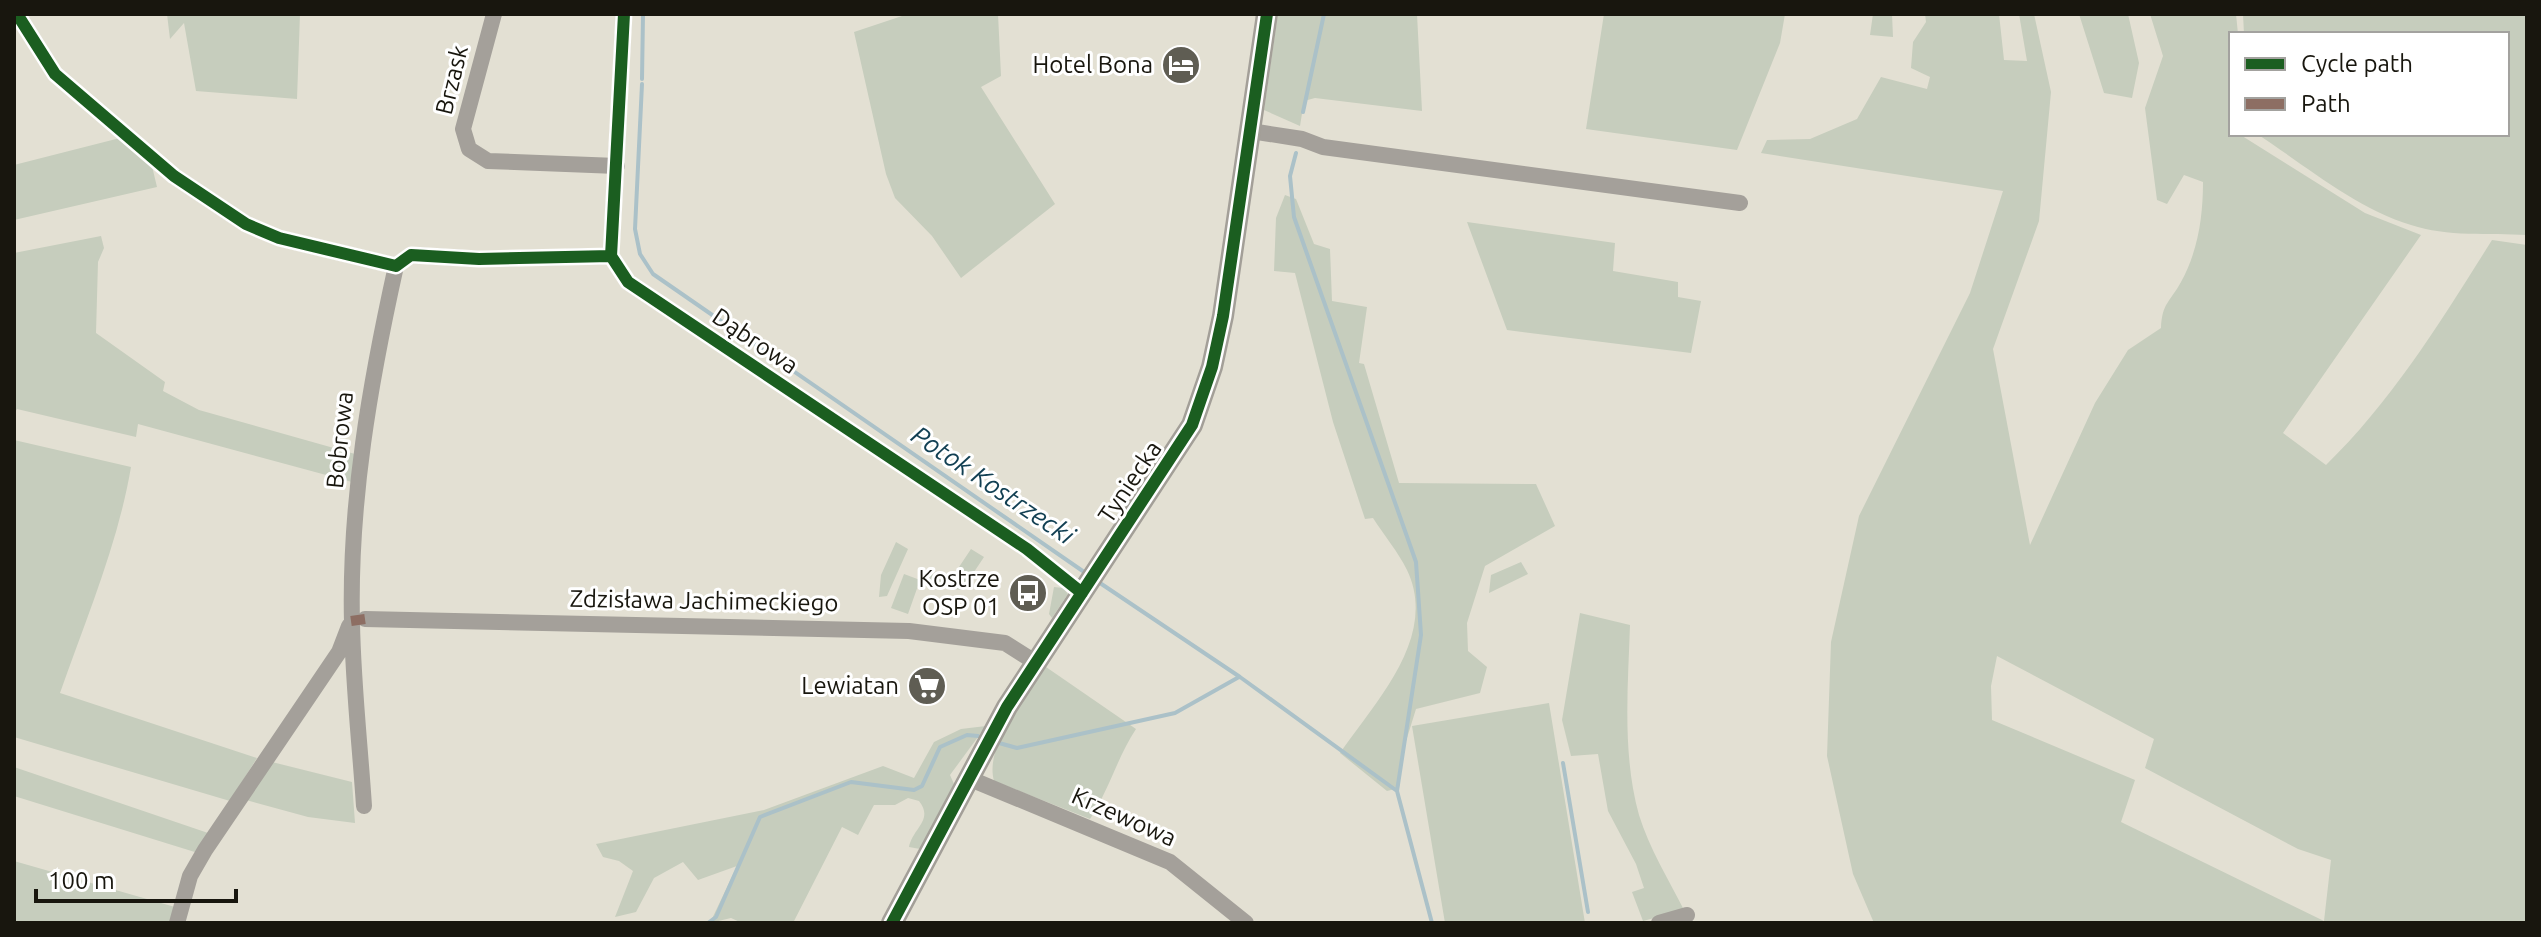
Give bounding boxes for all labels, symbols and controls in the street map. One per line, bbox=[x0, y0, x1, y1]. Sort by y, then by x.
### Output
legend bbox=[2229, 32, 2509, 136]
street label: Brzask bbox=[430, 43, 473, 117]
hotel icon: Hotel Bona bbox=[1160, 44, 1202, 86]
text: Cycle path bbox=[2301, 50, 2413, 77]
place label: Hotel Bona bbox=[1032, 51, 1153, 78]
text: Path bbox=[2301, 90, 2351, 117]
street label: Dąbrowa bbox=[707, 302, 803, 379]
street label: Bobrowa bbox=[321, 390, 358, 490]
water label: Potok Kostrzecki bbox=[906, 419, 1081, 551]
street label: Tyniecka bbox=[1092, 436, 1167, 528]
place label: Kostrze OSP 01 bbox=[919, 565, 1000, 620]
bus stop icon: Kostrze OSP 01 bbox=[1007, 572, 1049, 614]
street label: Zdzisława Jachimeckiego bbox=[569, 585, 839, 616]
supermarket icon: Lewiatan bbox=[906, 665, 948, 707]
place label: Lewiatan bbox=[801, 672, 899, 699]
street label: Krzewowa bbox=[1068, 782, 1181, 852]
scale bar bbox=[36, 853, 236, 903]
text: 100 m bbox=[48, 867, 115, 894]

